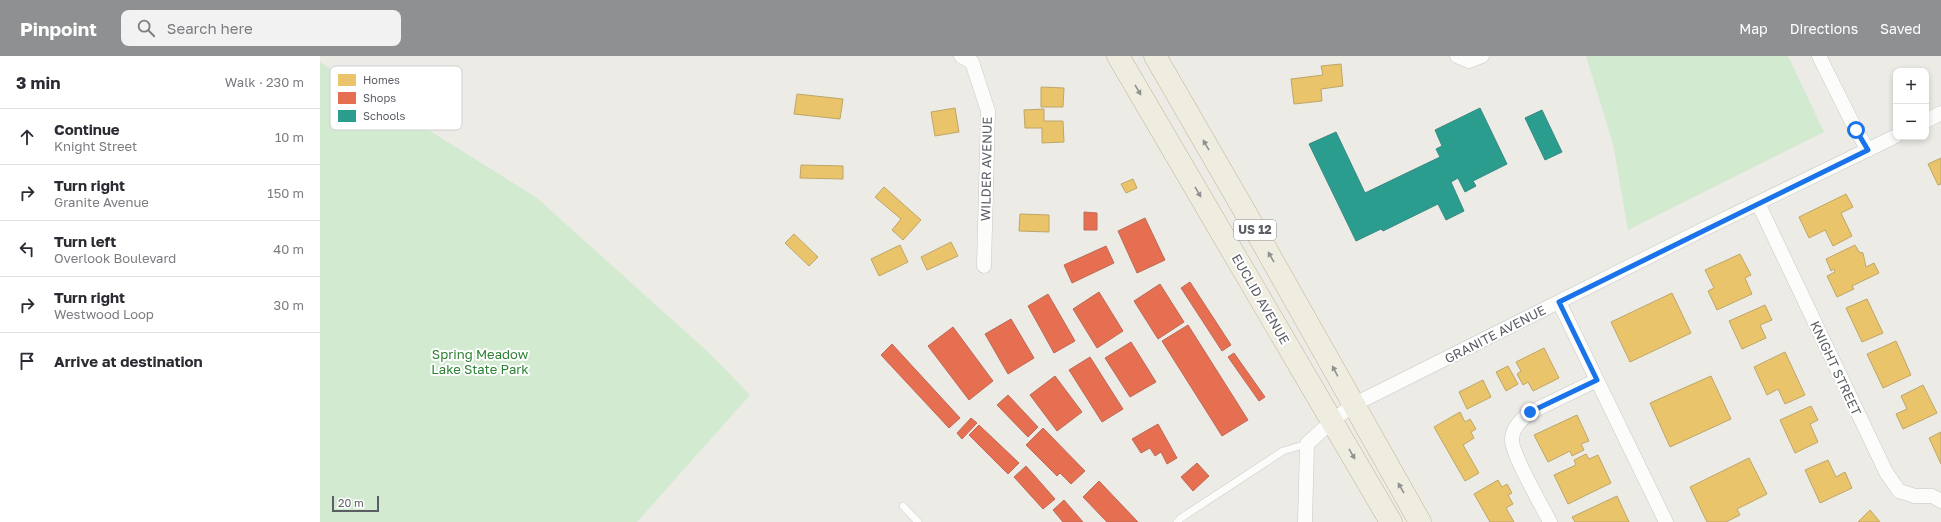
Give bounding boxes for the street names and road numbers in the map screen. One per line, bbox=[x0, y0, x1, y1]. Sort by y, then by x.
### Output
street label: WILDER AVENUE bbox=[977, 117, 995, 221]
road number: US 12 bbox=[1234, 220, 1276, 240]
street label: EUCLID AVENUE bbox=[1229, 251, 1293, 347]
street label: GRANITE AVENUE bbox=[1442, 302, 1548, 366]
street label: KNIGHT STREET bbox=[1807, 318, 1865, 418]

